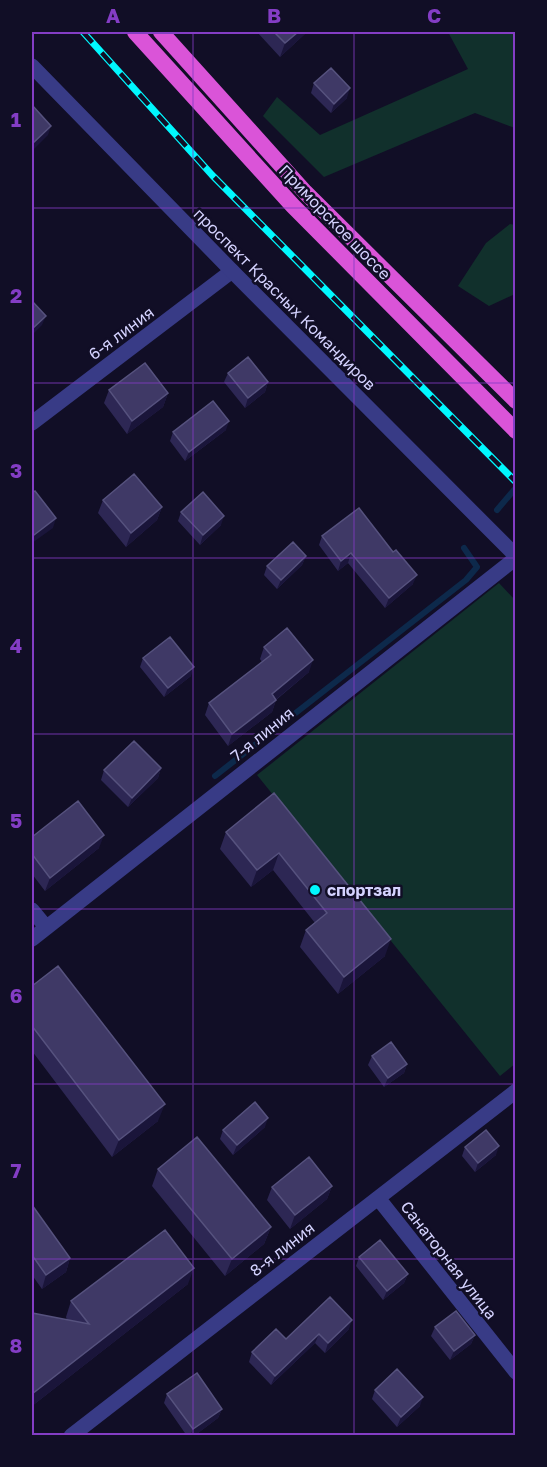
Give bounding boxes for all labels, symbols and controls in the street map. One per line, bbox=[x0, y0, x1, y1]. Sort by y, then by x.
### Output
text: A bbox=[106, 3, 120, 27]
text: B bbox=[267, 3, 281, 27]
text: C bbox=[427, 3, 441, 27]
text: 1 bbox=[11, 107, 21, 131]
street label: Приморское шоссе bbox=[275, 160, 395, 284]
street label: проспект Красных Командиров bbox=[190, 204, 380, 394]
text: 2 bbox=[10, 283, 22, 307]
street label: 6-я линия bbox=[84, 302, 158, 364]
text: 3 bbox=[10, 458, 22, 482]
text: 4 bbox=[10, 633, 22, 657]
street label: 7-я линия bbox=[226, 702, 298, 766]
text: 5 bbox=[10, 808, 22, 832]
place label: спортзал bbox=[327, 880, 401, 900]
marker: спортзал bbox=[308, 883, 322, 897]
text: 6 bbox=[10, 983, 22, 1007]
text: 7 bbox=[11, 1158, 22, 1182]
street label: Санаторная улица bbox=[397, 1197, 501, 1323]
street label: 8-я линия bbox=[246, 1217, 318, 1281]
text: 8 bbox=[10, 1333, 22, 1357]

